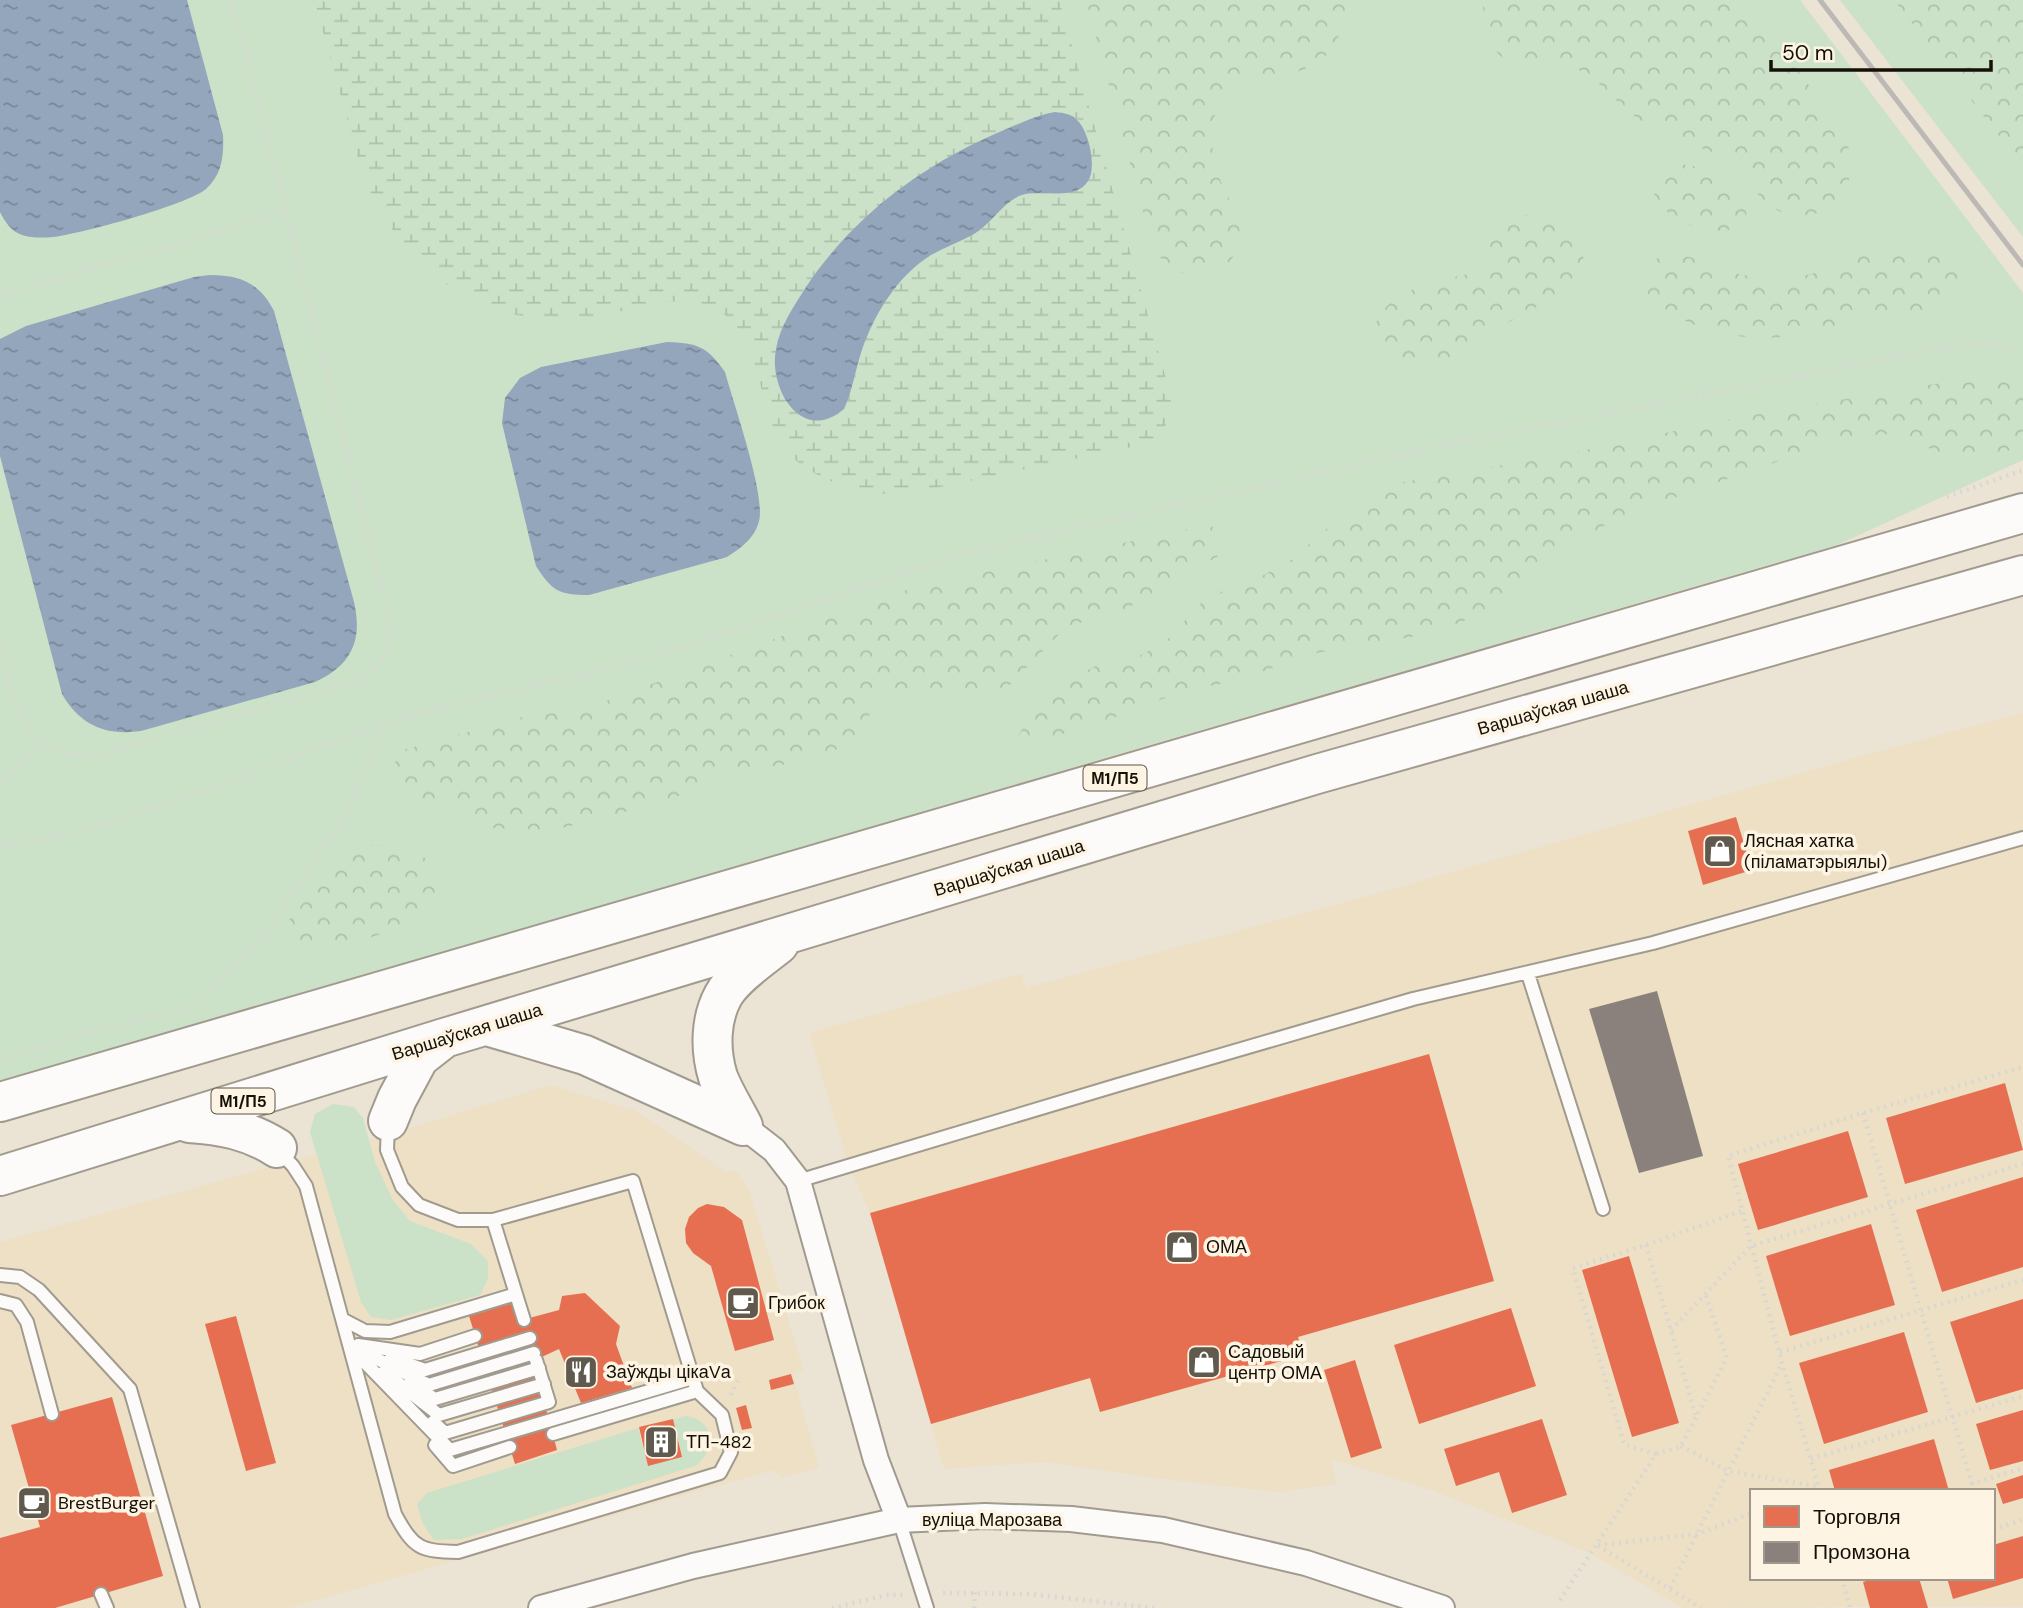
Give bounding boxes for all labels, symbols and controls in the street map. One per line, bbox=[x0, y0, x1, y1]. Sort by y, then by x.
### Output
scale bar bbox=[1771, 28, 1992, 72]
text: 50 m bbox=[1782, 39, 1833, 67]
street label: Варшаўская шаша bbox=[1475, 675, 1632, 741]
road number: М1/П5 bbox=[1084, 765, 1146, 790]
place label: Лясная хатка (піламатэрыялы) bbox=[1744, 829, 1887, 874]
shop icon: Лясная хатка (піламатэрыялы) bbox=[1701, 832, 1739, 870]
street label: Варшаўская шаша bbox=[931, 833, 1088, 902]
street label: Варшаўская шаша bbox=[389, 997, 546, 1066]
road number: М1/П5 bbox=[212, 1088, 274, 1114]
shop icon: ОМА bbox=[1163, 1228, 1201, 1266]
place label: ОМА bbox=[1206, 1235, 1247, 1259]
cafe icon: Грибок bbox=[724, 1284, 762, 1322]
place label: Грибок bbox=[768, 1291, 825, 1315]
place label: Садовый центр ОМА bbox=[1228, 1340, 1322, 1385]
shop icon: Садовый центр ОМА bbox=[1185, 1343, 1223, 1381]
restaurant icon: Заўжды цікаVа bbox=[562, 1353, 600, 1391]
place label: Заўжды цікаVа bbox=[606, 1360, 732, 1384]
building icon: ТП-482 bbox=[642, 1423, 680, 1461]
place label: ТП-482 bbox=[686, 1430, 752, 1454]
cafe icon: BrestBurger bbox=[15, 1484, 53, 1522]
legend bbox=[1750, 1489, 1995, 1580]
place label: BrestBurger bbox=[58, 1491, 156, 1515]
text: Торговля bbox=[1813, 1503, 1901, 1531]
street label: вуліца Марозава bbox=[922, 1508, 1063, 1532]
text: Промзона bbox=[1813, 1538, 1910, 1566]

